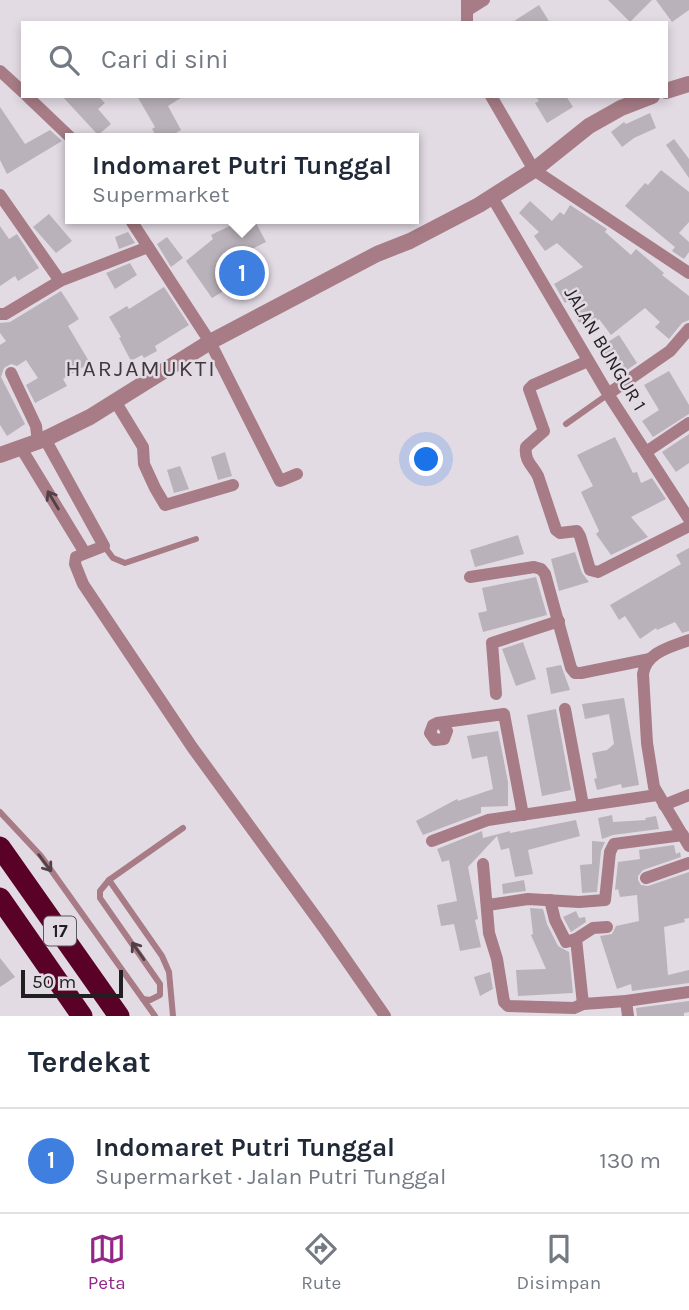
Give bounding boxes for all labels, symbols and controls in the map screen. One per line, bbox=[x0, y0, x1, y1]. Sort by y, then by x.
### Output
search box bbox=[21, 21, 668, 98]
icon: search bbox=[45, 41, 83, 79]
text: Cari di sini bbox=[101, 44, 229, 75]
popup bbox=[65, 133, 419, 224]
text: Indomaret Putri Tunggal bbox=[92, 150, 392, 181]
text: Supermarket bbox=[92, 181, 229, 208]
pin: 1 bbox=[219, 247, 265, 299]
street label: JALAN BUNGUR 1 bbox=[559, 283, 651, 415]
district label: HARJAMUKTI bbox=[65, 355, 217, 382]
your location bbox=[409, 442, 443, 476]
one-way arrow bbox=[46, 491, 60, 511]
one-way arrow bbox=[38, 853, 53, 872]
road number: 17 bbox=[44, 916, 76, 946]
one-way arrow bbox=[131, 942, 146, 961]
scale bar bbox=[21, 967, 122, 999]
text: 50 m bbox=[32, 971, 76, 993]
text: Terdekat bbox=[28, 1044, 151, 1080]
text: Indomaret Putri Tunggal bbox=[95, 1132, 395, 1163]
text: 1 bbox=[47, 1147, 55, 1174]
text: 130 m bbox=[599, 1147, 661, 1174]
text: Supermarket · Jalan Putri Tunggal bbox=[95, 1163, 446, 1190]
tab: Peta bbox=[88, 1230, 126, 1294]
tab: Rute bbox=[301, 1230, 341, 1294]
tab: Disimpan bbox=[517, 1230, 601, 1294]

